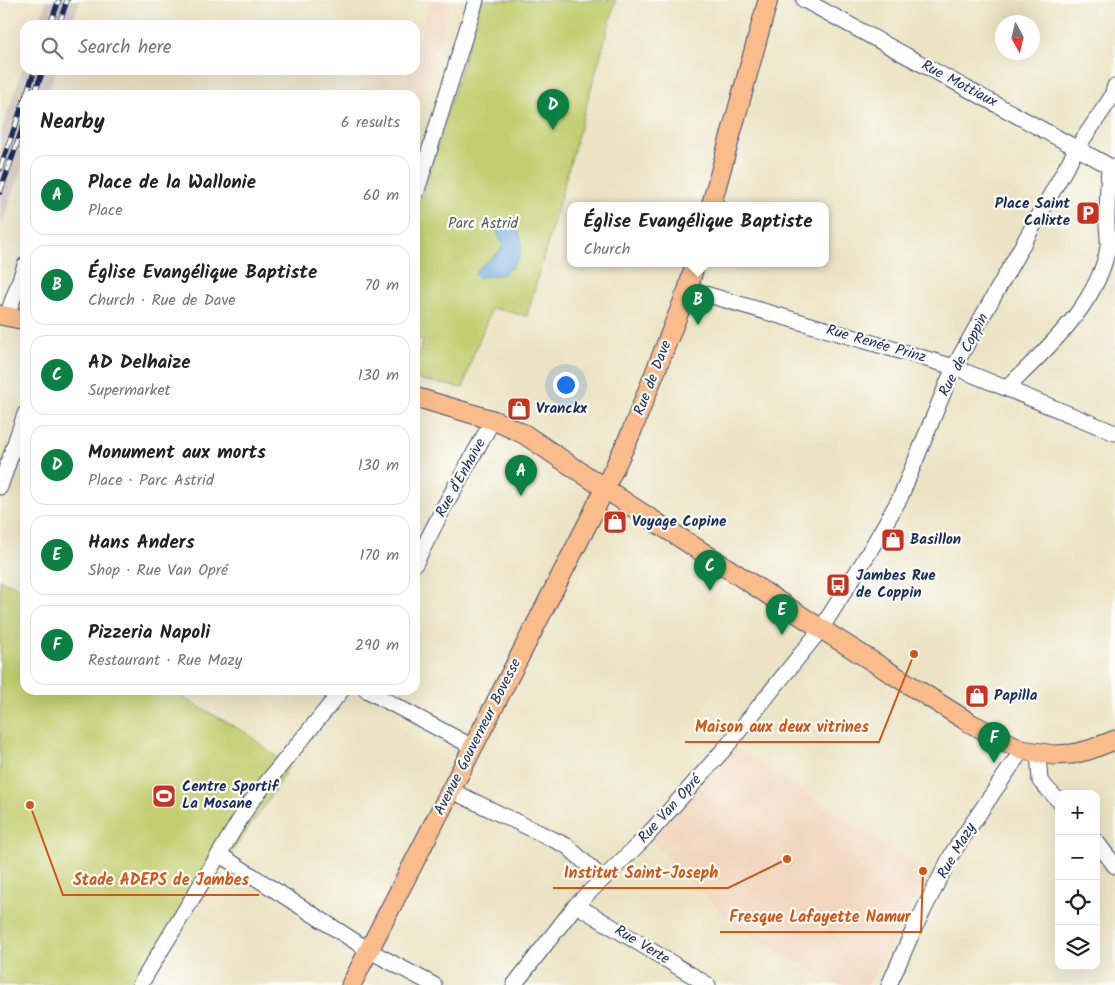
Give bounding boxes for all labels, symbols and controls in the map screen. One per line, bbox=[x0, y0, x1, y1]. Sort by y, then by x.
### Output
north arrow bbox=[995, 15, 1040, 60]
search box bbox=[20, 20, 420, 75]
text: Search here bbox=[78, 33, 172, 63]
icon: search bbox=[38, 34, 66, 62]
street label: Rue Mottiaux bbox=[917, 54, 1002, 114]
pin: D bbox=[537, 89, 569, 130]
text: Nearby bbox=[40, 106, 105, 139]
text: 6 results bbox=[341, 110, 400, 135]
text: Place de la Wallonie bbox=[88, 168, 256, 198]
text: A bbox=[52, 183, 62, 208]
text: 60 m bbox=[363, 183, 399, 208]
place label: Place Saint Calixte bbox=[995, 192, 1071, 233]
text: Place bbox=[88, 198, 122, 223]
parking icon: Place Saint Calixte bbox=[1075, 200, 1101, 226]
popup bbox=[567, 202, 829, 267]
text: Église Evangélique Baptiste bbox=[583, 207, 813, 237]
park label: Parc Astrid bbox=[448, 212, 519, 236]
text: Church bbox=[583, 237, 630, 262]
text: Église Evangélique Baptiste bbox=[88, 258, 317, 288]
text: B bbox=[52, 273, 62, 298]
text: 70 m bbox=[364, 273, 399, 298]
pin: B bbox=[682, 284, 714, 325]
text: Church · Rue de Dave bbox=[88, 288, 236, 313]
street label: Rue de Coppin bbox=[933, 309, 995, 401]
street label: Rue Renée Prinz bbox=[823, 318, 929, 370]
street label: Rue de Dave bbox=[628, 337, 678, 419]
text: AD Delhaize bbox=[88, 348, 191, 378]
text: C bbox=[52, 363, 62, 388]
text: 130 m bbox=[358, 363, 399, 388]
your location bbox=[553, 372, 579, 398]
text: Supermarket bbox=[88, 378, 171, 403]
shop icon: Vranckx bbox=[506, 396, 532, 422]
place label: Vranckx bbox=[536, 397, 588, 421]
street label: Rue d'Enhaive bbox=[429, 434, 493, 522]
text: Monument aux morts bbox=[88, 438, 266, 468]
text: D bbox=[52, 453, 62, 478]
text: 130 m bbox=[358, 453, 399, 478]
pin: A bbox=[505, 455, 537, 496]
text: Place · Parc Astrid bbox=[88, 468, 214, 493]
shop icon: Voyage Copine bbox=[602, 509, 628, 535]
place label: Voyage Copine bbox=[632, 510, 727, 534]
shop icon: Basillon bbox=[880, 527, 906, 553]
text: Hans Anders bbox=[88, 528, 195, 558]
place label: Basillon bbox=[910, 528, 961, 552]
text: E bbox=[53, 543, 61, 568]
text: 170 m bbox=[359, 543, 399, 568]
pin: C bbox=[694, 550, 726, 591]
text: Shop · Rue Van Opré bbox=[88, 558, 228, 583]
place label: Jambes Rue de Coppin bbox=[856, 564, 936, 605]
bus stop icon: Jambes Rue de Coppin bbox=[825, 572, 851, 598]
pin: E bbox=[766, 594, 798, 635]
text: Pizzeria Napoli bbox=[88, 618, 210, 648]
text: F bbox=[53, 633, 61, 658]
text: 290 m bbox=[355, 633, 399, 658]
text: Restaurant · Rue Mazy bbox=[88, 648, 242, 673]
street label: Avenue Gouverneur Bovesse bbox=[428, 654, 528, 820]
shop icon: Papilla bbox=[964, 683, 990, 709]
place label: Papilla bbox=[994, 684, 1038, 708]
callout: Maison aux deux vitrines bbox=[685, 711, 879, 742]
text: Maison aux deux vitrines bbox=[695, 715, 870, 740]
pin: F bbox=[978, 722, 1010, 763]
street label: Rue Van Opré bbox=[632, 768, 709, 849]
place label: Centre Sportif La Mosane bbox=[182, 775, 279, 816]
sports icon: Centre Sportif La Mosane bbox=[151, 783, 177, 809]
map controls bbox=[1055, 790, 1100, 970]
button: + bbox=[1055, 790, 1100, 835]
street label: Rue Mazy bbox=[931, 818, 983, 884]
button: − bbox=[1055, 835, 1100, 880]
callout: Institut Saint-Joseph bbox=[553, 857, 728, 888]
text: Institut Saint-Joseph bbox=[564, 861, 718, 886]
callout: Stade ADEPS de Jambes bbox=[63, 864, 259, 895]
text: Stade ADEPS de Jambes bbox=[73, 868, 250, 893]
button: locate bbox=[1055, 880, 1100, 925]
callout: Fresque Lafayette Namur bbox=[720, 901, 921, 932]
text: Fresque Lafayette Namur bbox=[729, 905, 912, 930]
street label: Rue Verte bbox=[610, 919, 675, 971]
button: layers bbox=[1055, 925, 1100, 970]

